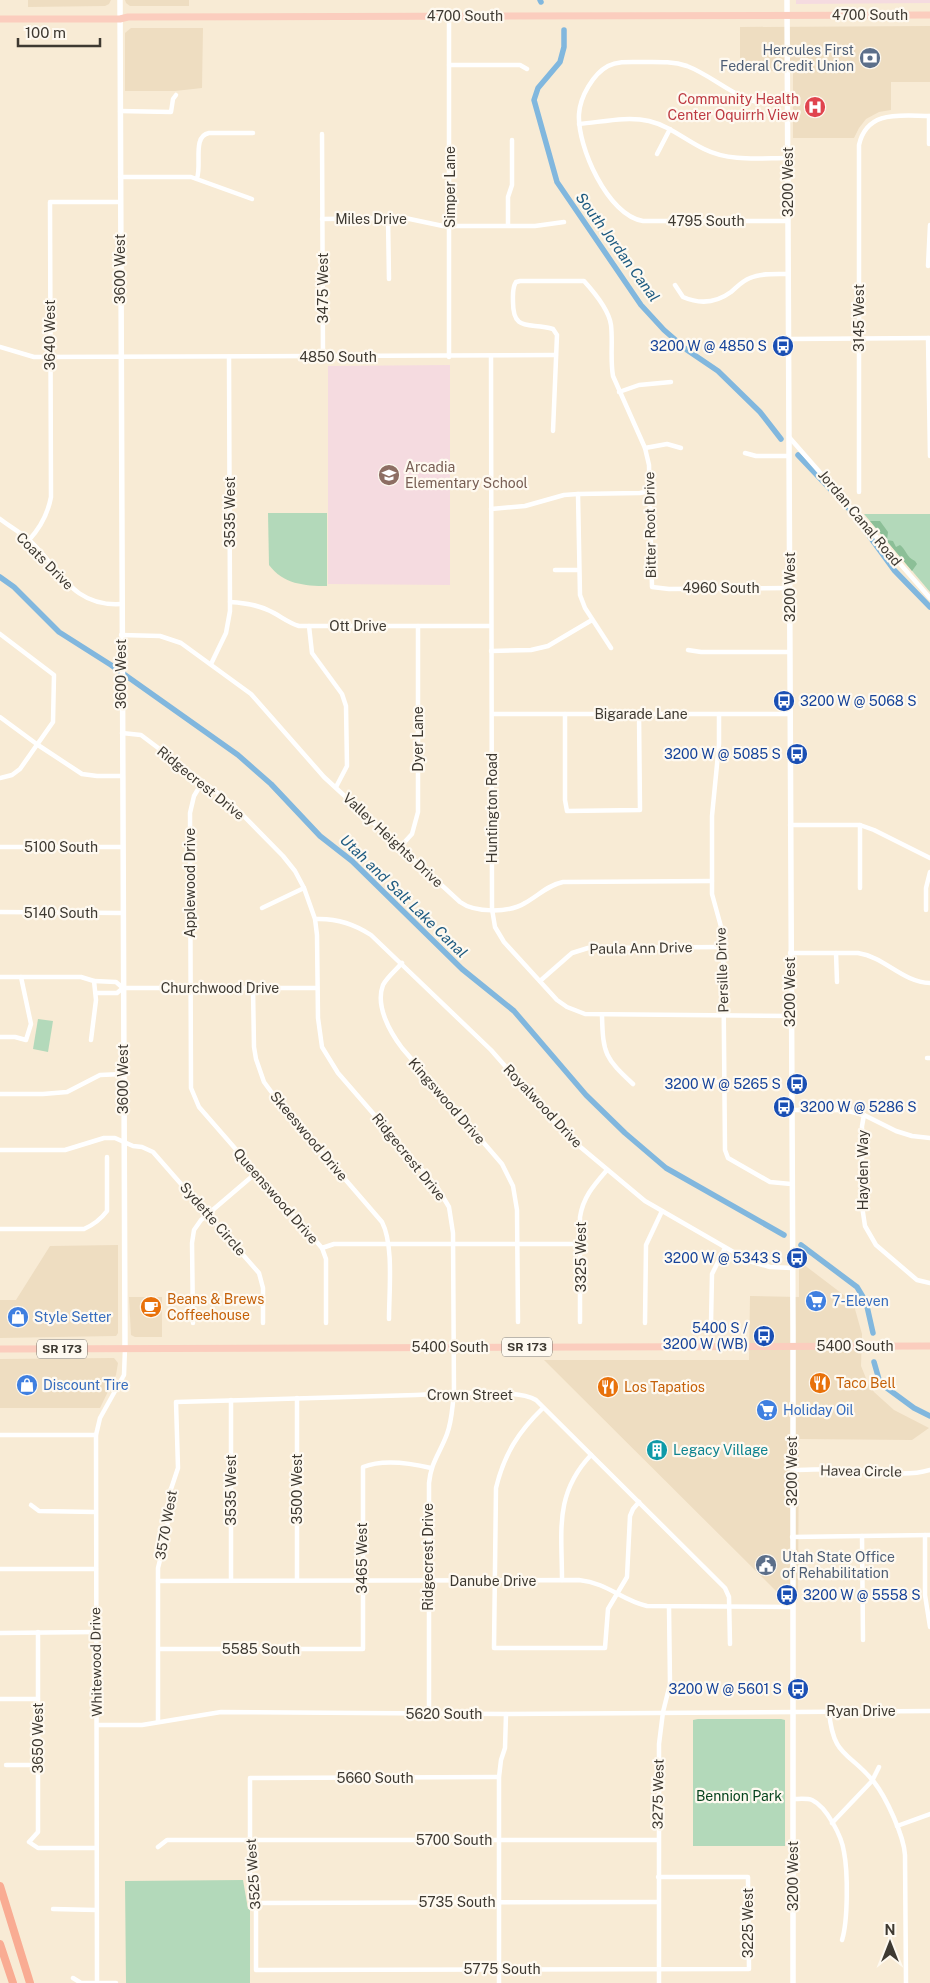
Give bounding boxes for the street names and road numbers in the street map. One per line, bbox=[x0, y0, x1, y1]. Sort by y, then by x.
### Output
street label: 4700 South bbox=[832, 7, 908, 23]
street label: 4700 South bbox=[427, 8, 503, 24]
street label: Simper Lane bbox=[442, 146, 458, 228]
street label: 3200 West bbox=[780, 147, 796, 217]
street label: Miles Drive bbox=[335, 211, 407, 227]
street label: 4795 South bbox=[668, 213, 744, 229]
street label: 3600 West bbox=[112, 234, 128, 304]
street label: 3475 West bbox=[315, 252, 331, 324]
street label: 3145 West bbox=[851, 284, 867, 352]
street label: 3640 West bbox=[42, 300, 58, 370]
street label: 4850 South bbox=[299, 349, 377, 365]
street label: Jordan Canal Road bbox=[815, 467, 905, 569]
street label: Bitter Root Drive bbox=[641, 471, 659, 579]
street label: 3535 West bbox=[222, 476, 238, 548]
street label: Coats Drive bbox=[13, 529, 77, 593]
street label: 3200 West bbox=[782, 552, 798, 622]
street label: 4960 South bbox=[683, 580, 759, 596]
street label: Ott Drive bbox=[329, 618, 387, 634]
street label: 3600 West bbox=[113, 639, 129, 709]
street label: Dyer Lane bbox=[410, 706, 426, 772]
street label: Bigarade Lane bbox=[594, 706, 688, 722]
street label: Ridgecrest Drive bbox=[154, 743, 248, 823]
street label: Huntington Road bbox=[484, 753, 500, 863]
street label: Valley Heights Drive bbox=[340, 789, 446, 891]
street label: Applewood Drive bbox=[182, 828, 198, 938]
street label: 5100 South bbox=[24, 839, 98, 855]
street label: 5140 South bbox=[24, 905, 98, 921]
street label: Persille Drive bbox=[713, 927, 731, 1013]
street label: Paula Ann Drive bbox=[589, 939, 693, 957]
street label: 3200 West bbox=[782, 957, 798, 1027]
street label: Churchwood Drive bbox=[161, 980, 279, 996]
street label: 3600 West bbox=[115, 1044, 131, 1114]
street label: Kingswood Drive bbox=[405, 1055, 489, 1147]
street label: Royalwood Drive bbox=[500, 1061, 586, 1151]
street label: Skeeswood Drive bbox=[267, 1088, 351, 1184]
street label: Ridgecrest Drive bbox=[369, 1110, 449, 1204]
street label: Hayden Way bbox=[855, 1129, 871, 1210]
street label: Queenswood Drive bbox=[230, 1145, 322, 1247]
street label: Sydette Circle bbox=[177, 1179, 249, 1259]
street label: 3325 West bbox=[573, 1222, 589, 1292]
road number: SR 173 bbox=[502, 1338, 552, 1356]
street label: 5400 South bbox=[816, 1338, 894, 1354]
street label: 5400 South bbox=[411, 1339, 489, 1355]
road number: SR 173 bbox=[37, 1340, 87, 1358]
street label: Crown Street bbox=[427, 1387, 513, 1403]
street label: 3200 West bbox=[784, 1436, 800, 1506]
street label: 3535 West bbox=[223, 1454, 239, 1526]
street label: 3500 West bbox=[289, 1454, 305, 1524]
street label: Havea Circle bbox=[820, 1462, 902, 1480]
street label: 3570 West bbox=[152, 1489, 180, 1561]
street label: Ridgecrest Drive bbox=[420, 1503, 436, 1611]
street label: 3465 West bbox=[354, 1522, 370, 1594]
street label: Danube Drive bbox=[450, 1573, 536, 1589]
street label: Whitewood Drive bbox=[87, 1607, 105, 1717]
street label: 5585 South bbox=[222, 1641, 300, 1657]
street label: 3650 West bbox=[30, 1702, 46, 1774]
street label: Ryan Drive bbox=[826, 1703, 896, 1719]
street label: 5620 South bbox=[406, 1706, 482, 1722]
street label: 3275 West bbox=[649, 1759, 667, 1829]
street label: 5660 South bbox=[336, 1770, 414, 1786]
street label: 5700 South bbox=[416, 1832, 492, 1848]
street label: 3525 West bbox=[243, 1838, 263, 1910]
street label: 3200 West bbox=[785, 1841, 801, 1911]
street label: 3225 West bbox=[740, 1888, 756, 1958]
street label: 5735 South bbox=[418, 1894, 496, 1910]
street label: 5775 South bbox=[463, 1961, 541, 1977]

